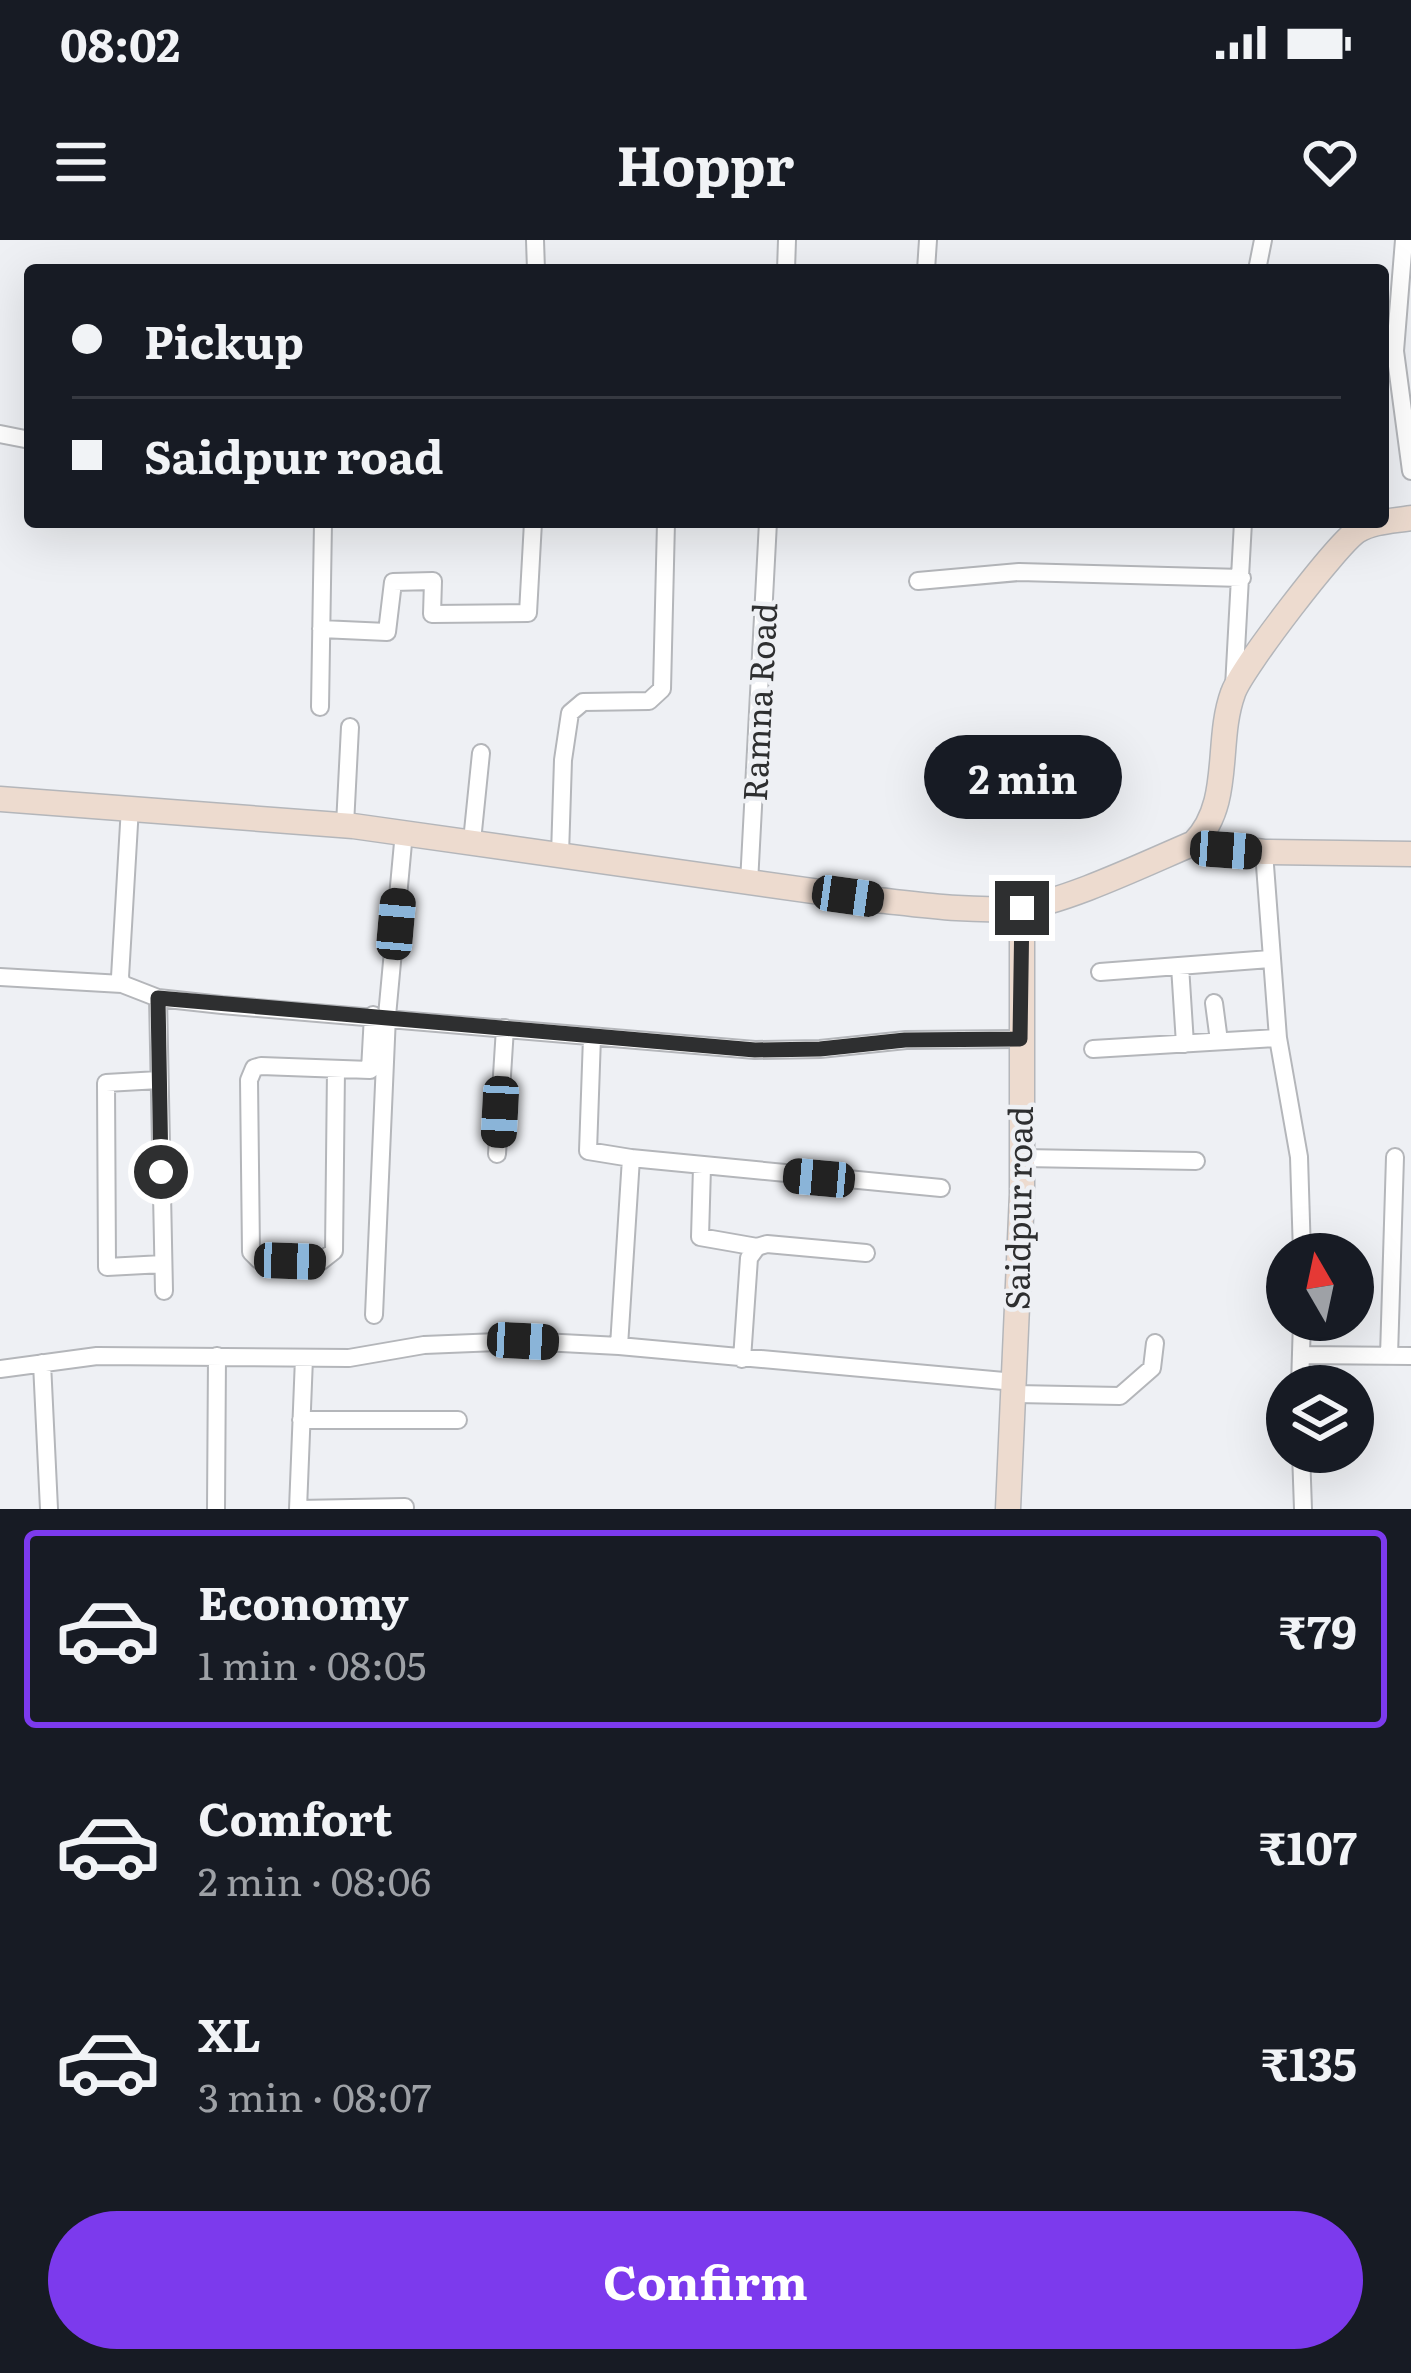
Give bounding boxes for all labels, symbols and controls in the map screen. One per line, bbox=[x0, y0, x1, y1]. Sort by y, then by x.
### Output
text: 08:02 bbox=[60, 9, 180, 76]
text: Hoppr bbox=[617, 122, 794, 203]
icon: menu bbox=[48, 129, 114, 195]
icon: heart bbox=[1297, 129, 1363, 195]
text: Pickup bbox=[144, 306, 304, 373]
text: Saidpur road bbox=[144, 421, 444, 488]
street label: Ramna Road bbox=[728, 601, 787, 802]
callout: 2 min bbox=[923, 734, 1121, 818]
text: 2 min bbox=[969, 748, 1077, 806]
car bbox=[1189, 830, 1263, 870]
car bbox=[810, 873, 886, 919]
route end bbox=[995, 881, 1049, 935]
car bbox=[375, 887, 417, 961]
car bbox=[480, 1075, 520, 1149]
street label: Saidpur road bbox=[990, 1106, 1043, 1310]
route start bbox=[134, 1145, 188, 1199]
car bbox=[782, 1157, 856, 1199]
north arrow bbox=[1266, 1233, 1374, 1341]
map controls bbox=[1266, 1233, 1374, 1473]
car bbox=[253, 1242, 327, 1280]
car bbox=[486, 1321, 560, 1361]
button: layers bbox=[1266, 1365, 1374, 1473]
text: Economy bbox=[198, 1567, 409, 1634]
icon: car bbox=[54, 1575, 162, 1683]
text: ₹79 bbox=[1279, 1596, 1357, 1663]
text: 1 min · 08:05 bbox=[198, 1634, 426, 1692]
text: Comfort bbox=[198, 1783, 392, 1850]
icon: car bbox=[54, 1791, 162, 1899]
text: ₹107 bbox=[1259, 1812, 1357, 1879]
text: 2 min · 08:06 bbox=[198, 1850, 431, 1908]
text: XL bbox=[198, 1999, 261, 2066]
icon: car bbox=[54, 2007, 162, 2115]
text: ₹135 bbox=[1261, 2028, 1357, 2095]
text: 3 min · 08:07 bbox=[198, 2066, 432, 2124]
button: Confirm bbox=[48, 2211, 1363, 2349]

